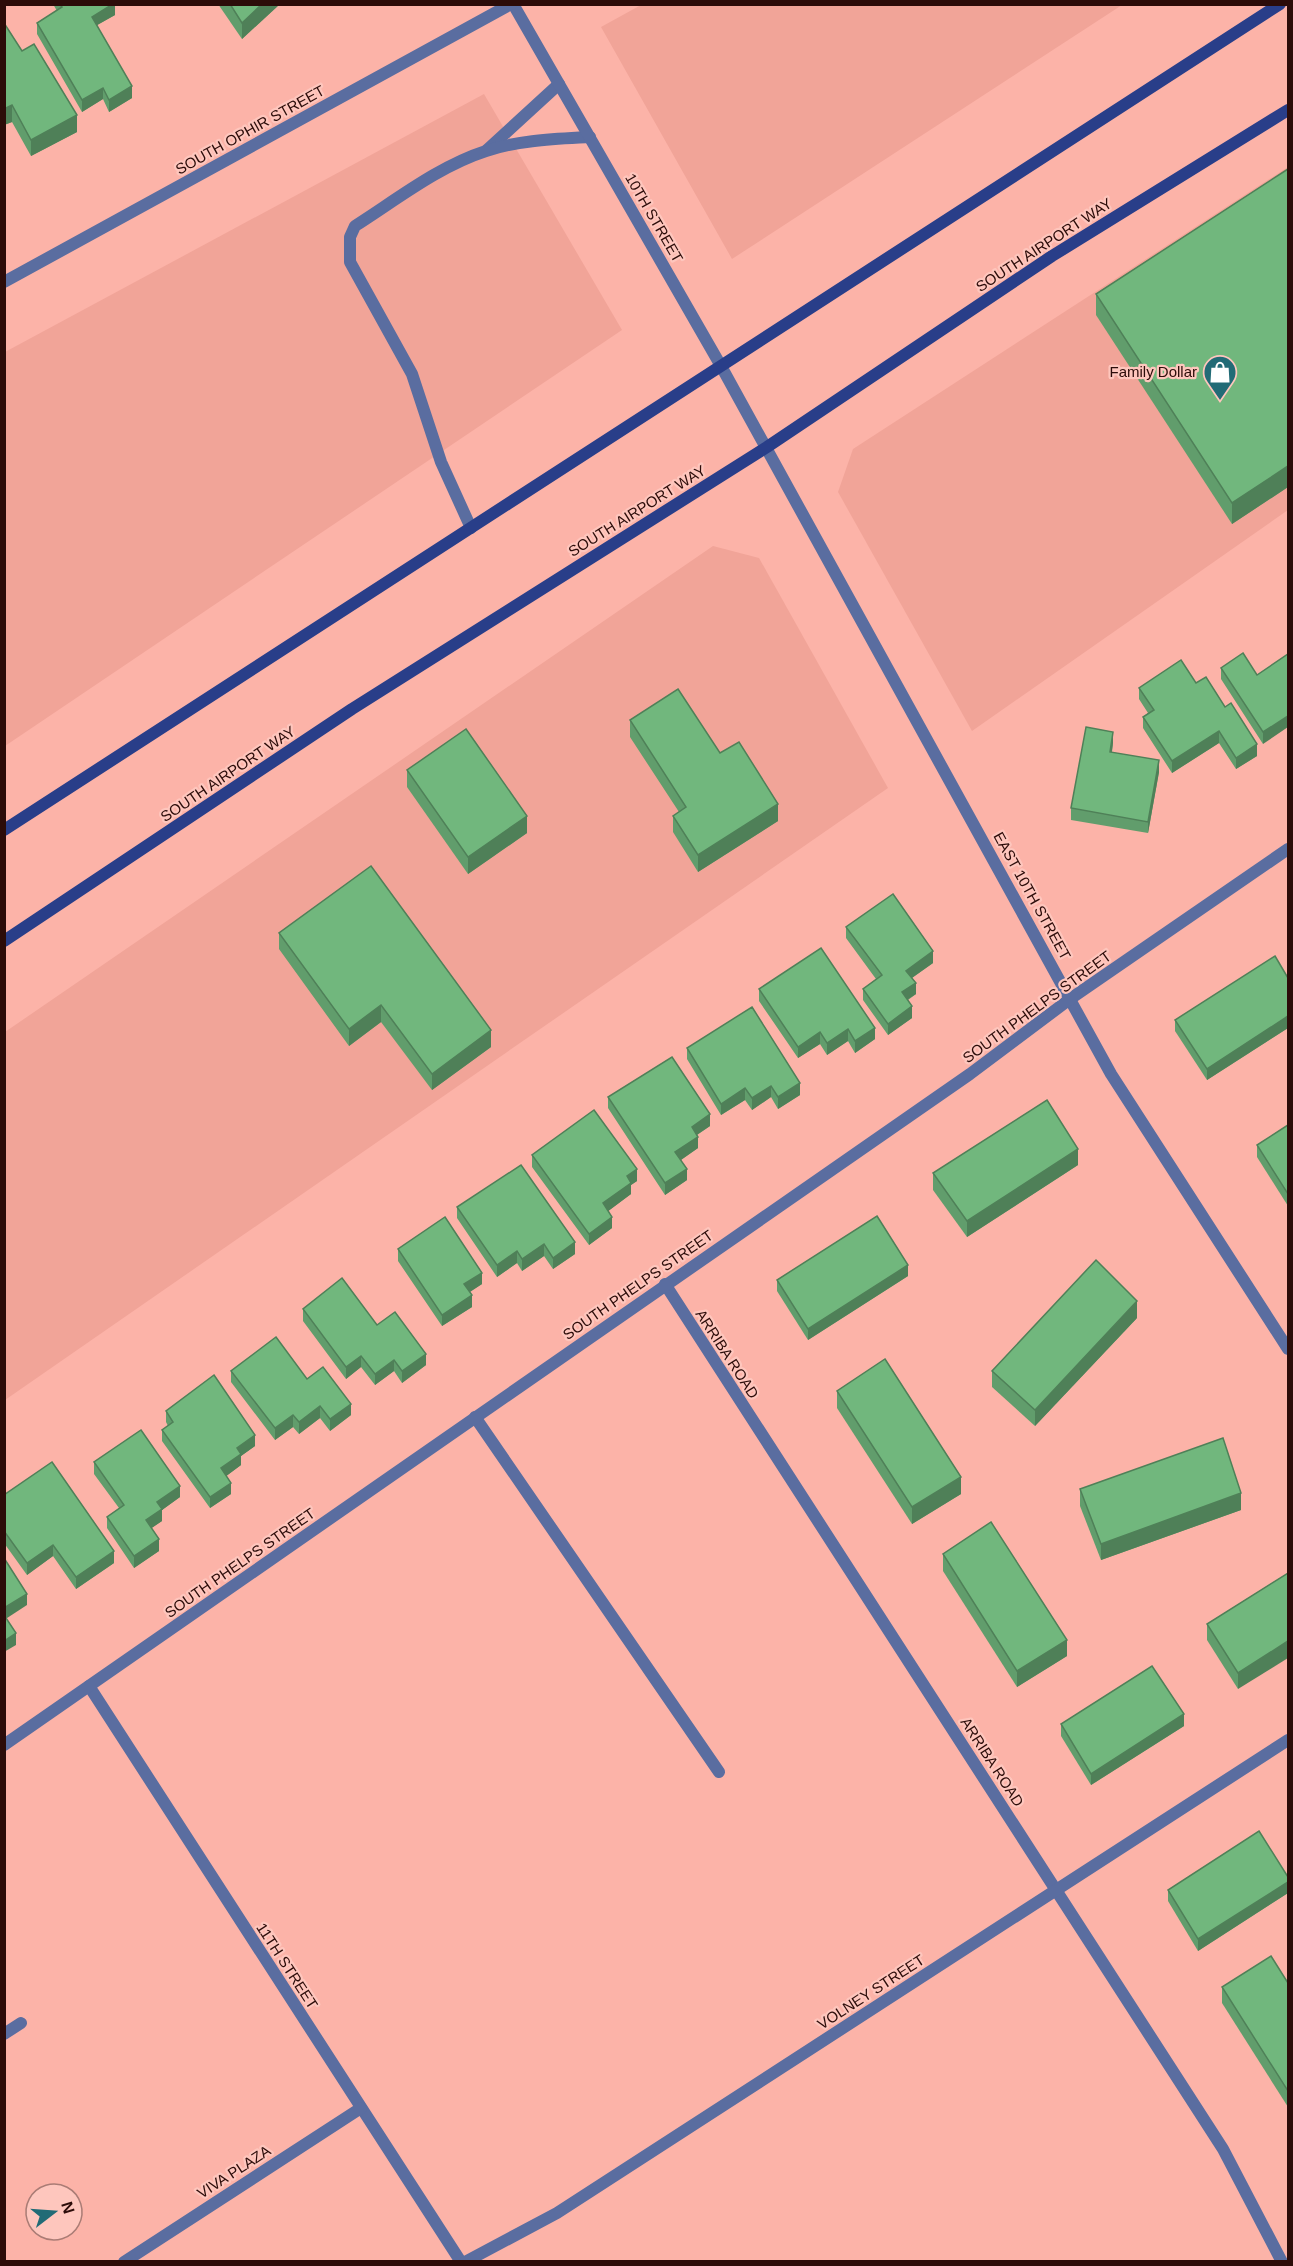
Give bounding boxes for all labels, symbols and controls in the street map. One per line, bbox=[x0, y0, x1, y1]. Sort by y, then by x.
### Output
street label: SOUTH OPHIR STREET bbox=[172, 82, 327, 178]
street label: 10TH STREET bbox=[622, 170, 687, 265]
street label: SOUTH AIRPORT WAY bbox=[973, 194, 1115, 295]
shop icon: Family Dollar bbox=[1202, 354, 1238, 401]
place label: Family Dollar bbox=[1109, 363, 1197, 380]
street label: SOUTH AIRPORT WAY bbox=[565, 461, 709, 560]
street label: SOUTH AIRPORT WAY bbox=[157, 722, 298, 825]
street label: EAST 10TH STREET bbox=[990, 829, 1075, 962]
street label: SOUTH PHELPS STREET bbox=[959, 947, 1114, 1066]
street label: SOUTH PHELPS STREET bbox=[559, 1226, 716, 1343]
street label: ARRIBA ROAD bbox=[692, 1306, 763, 1401]
street label: SOUTH PHELPS STREET bbox=[161, 1504, 318, 1621]
street label: ARRIBA ROAD bbox=[957, 1714, 1028, 1809]
street label: 11TH STREET bbox=[253, 1920, 321, 2012]
street label: VOLNEY STREET bbox=[814, 1951, 927, 2032]
street label: VIVA PLAZA bbox=[194, 2142, 274, 2202]
north arrow bbox=[24, 2182, 84, 2242]
text: N bbox=[58, 2200, 78, 2216]

